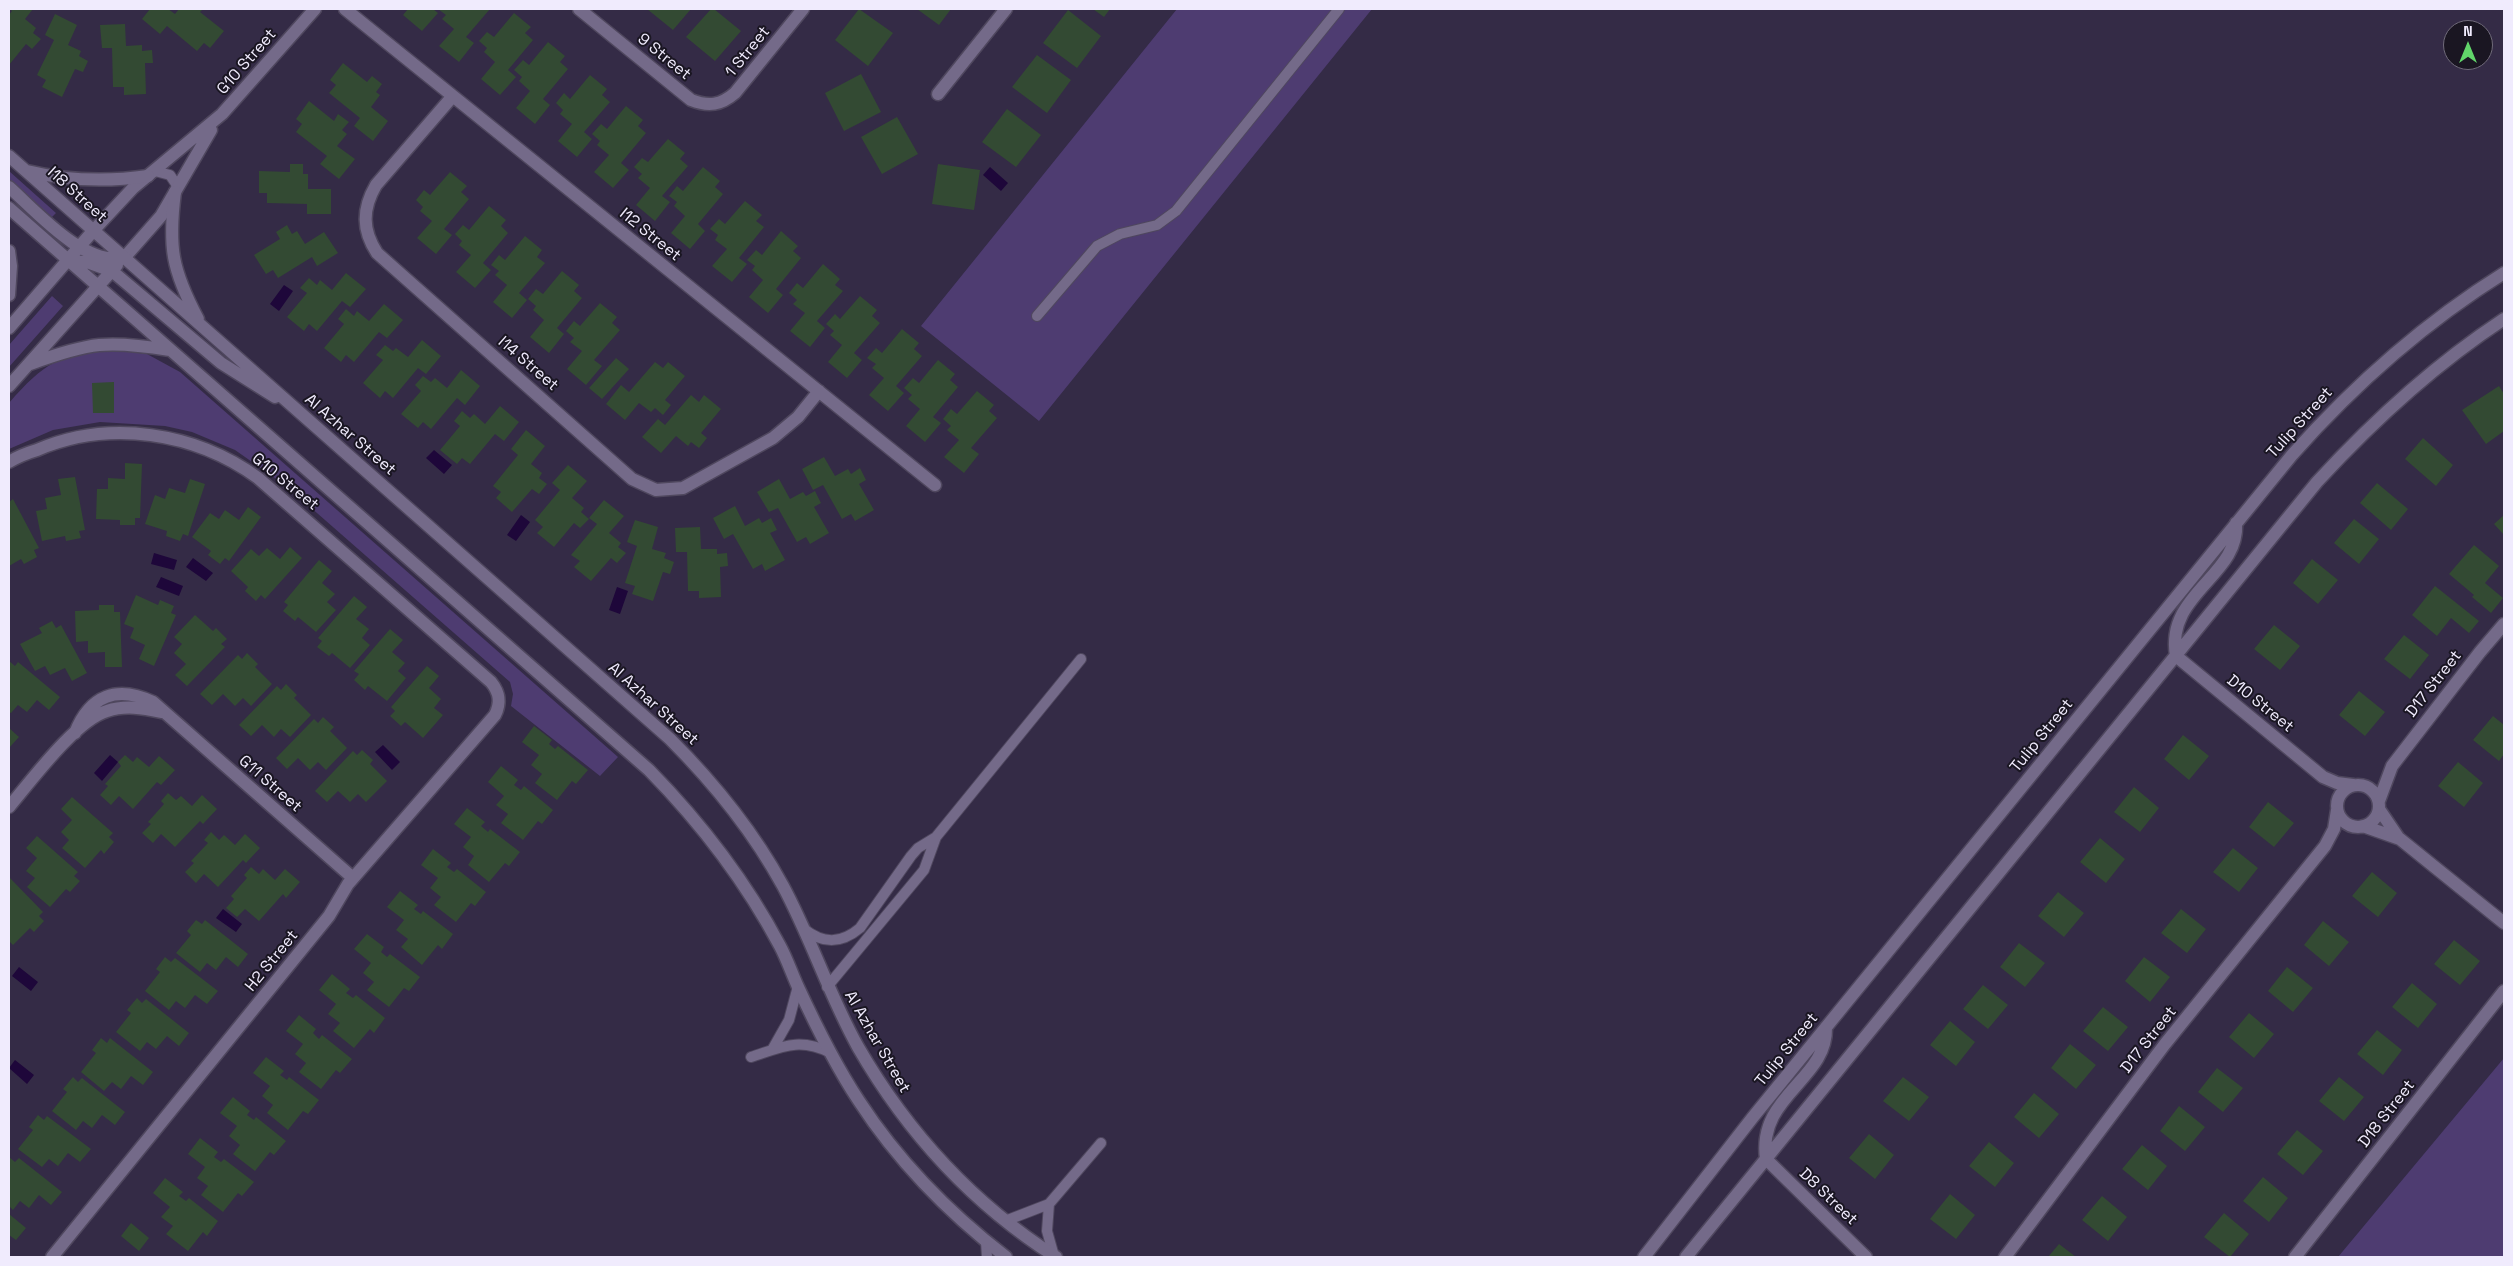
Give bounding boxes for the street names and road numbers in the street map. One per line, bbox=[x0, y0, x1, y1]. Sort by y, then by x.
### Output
street label: 1 Street bbox=[722, 23, 774, 81]
street label: G10 Street bbox=[213, 25, 281, 99]
street label: 9 Street bbox=[634, 30, 694, 84]
street label: I18 Street bbox=[43, 163, 111, 227]
street label: I12 Street bbox=[615, 204, 685, 266]
street label: I14 Street bbox=[494, 333, 562, 395]
street label: Tulip Street bbox=[2263, 383, 2337, 463]
street label: Al Azhar Street bbox=[300, 390, 400, 480]
street label: G10 Street bbox=[248, 449, 322, 515]
street label: D17 Street bbox=[2402, 647, 2466, 721]
street label: Al Azhar Street bbox=[604, 659, 702, 749]
street label: D10 Street bbox=[2223, 671, 2297, 737]
street label: Tulip Street bbox=[2006, 695, 2078, 777]
street label: G11 Street bbox=[235, 752, 305, 816]
street label: H2 Street bbox=[242, 927, 302, 995]
street label: Al Azhar Street bbox=[840, 988, 914, 1096]
street label: D17 Street bbox=[2117, 1003, 2181, 1077]
street label: Tulip Street bbox=[1751, 1009, 1823, 1091]
street label: D18 Street bbox=[2355, 1076, 2419, 1152]
street label: D8 Street bbox=[1795, 1165, 1861, 1229]

